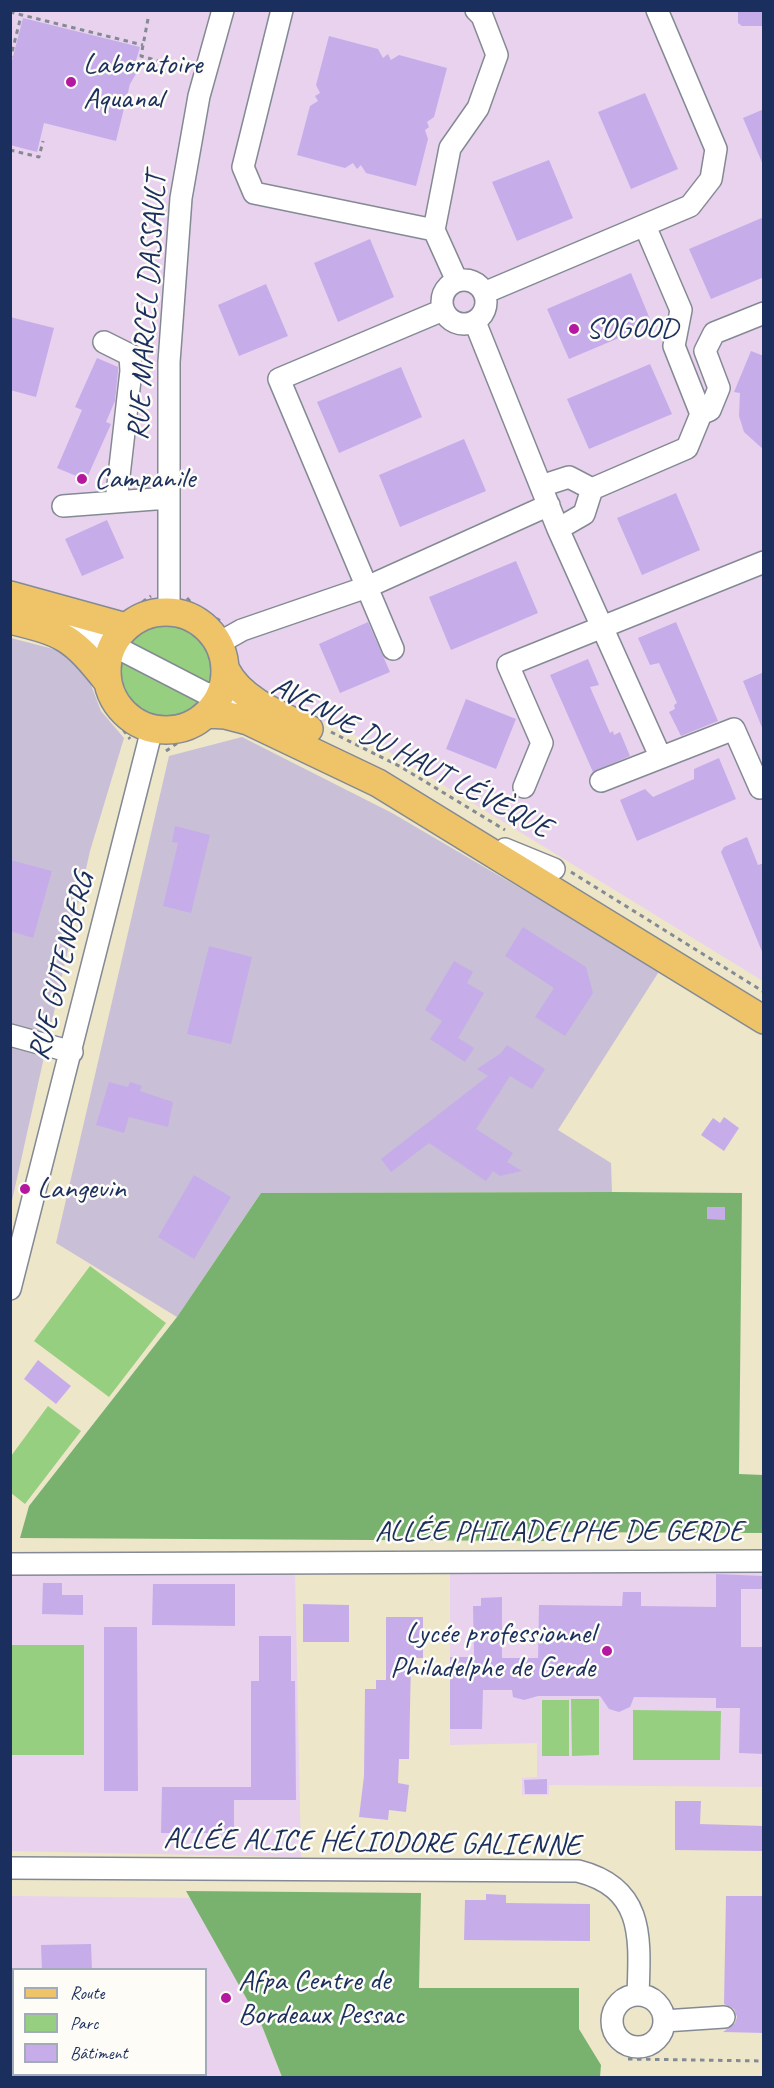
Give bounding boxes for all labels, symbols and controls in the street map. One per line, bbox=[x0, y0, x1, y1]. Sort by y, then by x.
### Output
place label: Laboratoire Aquanal bbox=[83, 47, 202, 118]
marker: Laboratoire Aquanal bbox=[64, 75, 78, 89]
street label: RUE MARCEL DASSAULT bbox=[121, 172, 175, 442]
place label: SOGOOD bbox=[586, 311, 678, 347]
marker: SOGOOD bbox=[567, 322, 581, 336]
place label: Campanile bbox=[94, 461, 195, 497]
marker: Campanile bbox=[75, 472, 89, 486]
street label: AVENUE DU HAUT LÉVÈQUE bbox=[265, 669, 557, 847]
street label: RUE GUTENBERG bbox=[21, 870, 103, 1064]
place label: Langevin bbox=[37, 1171, 126, 1207]
marker: Langevin bbox=[18, 1182, 32, 1196]
street label: ALLÉE PHILADELPHE DE GERDE bbox=[375, 1514, 743, 1550]
place label: Lycée professionnel Philadelphe de Gerde bbox=[390, 1616, 595, 1686]
marker: Lycée professionnel Philadelphe de Gerde bbox=[600, 1644, 614, 1658]
street label: ALLÉE ALICE HÉLIODORE GALIENNE bbox=[163, 1821, 581, 1865]
place label: Afpa Centre de Bordeaux Pessac bbox=[238, 1963, 404, 2034]
legend bbox=[12, 1968, 207, 2076]
text: Route bbox=[70, 1982, 104, 2004]
marker: Afpa Centre de Bordeaux Pessac bbox=[219, 1991, 233, 2005]
text: Parc bbox=[70, 2012, 98, 2034]
text: Bâtiment bbox=[70, 2042, 128, 2064]

